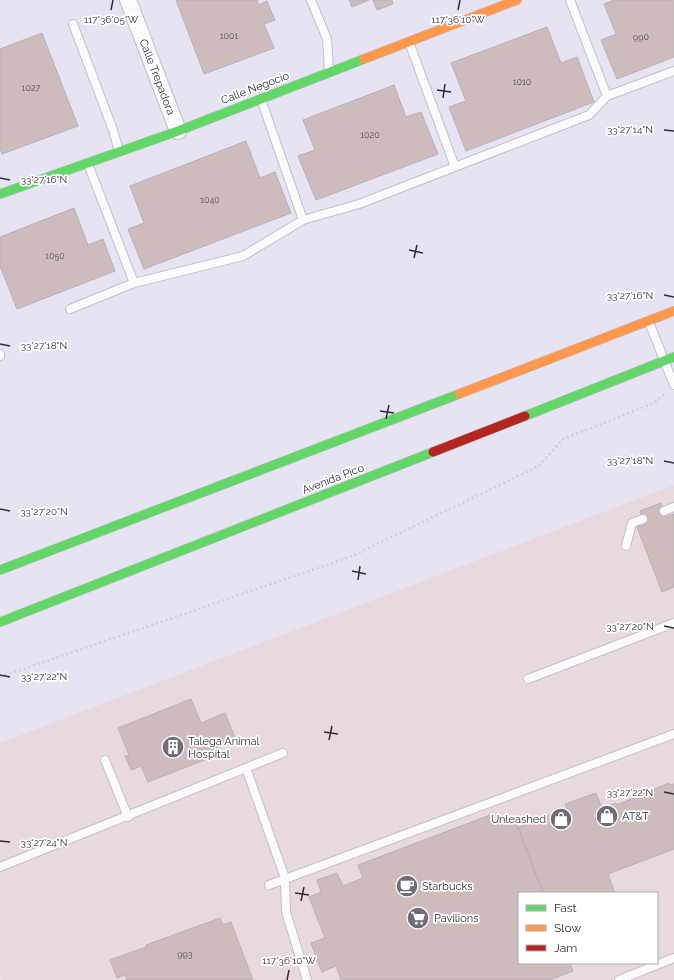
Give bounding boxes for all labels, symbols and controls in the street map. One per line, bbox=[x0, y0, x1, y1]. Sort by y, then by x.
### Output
text: 117°36'05"W bbox=[84, 14, 139, 25]
text: 117°36'10"W bbox=[431, 14, 485, 25]
house number: 1001 bbox=[220, 31, 239, 41]
house number: 990 bbox=[633, 32, 650, 42]
street label: Calle Trepadora bbox=[137, 37, 177, 117]
street label: Calle Negocio bbox=[219, 69, 291, 107]
house number: 1010 bbox=[513, 77, 532, 87]
house number: 1027 bbox=[22, 83, 41, 93]
text: 33°27'14"N bbox=[607, 124, 653, 135]
house number: 1020 bbox=[360, 130, 380, 140]
text: 33°27'16"N bbox=[21, 174, 67, 185]
house number: 1040 bbox=[200, 195, 220, 205]
house number: 1050 bbox=[45, 251, 65, 261]
text: 33°27'16"N bbox=[607, 290, 653, 301]
text: 33°27'18"N bbox=[21, 340, 67, 351]
text: 33°27'18"N bbox=[607, 455, 653, 466]
street label: Avenida Pico bbox=[300, 461, 366, 497]
text: 33°27'20"N bbox=[20, 506, 68, 517]
text: 33°27'20"N bbox=[606, 621, 654, 632]
text: 33°27'22"N bbox=[21, 671, 67, 682]
building icon: Talega Animal Hospital bbox=[160, 734, 186, 760]
place label: Talega Animal Hospital bbox=[188, 735, 260, 761]
text: 33°27'22"N bbox=[607, 787, 653, 798]
shop icon: AT&T bbox=[594, 803, 620, 829]
shop icon: Unleashed bbox=[548, 806, 574, 832]
place label: AT&T bbox=[622, 810, 649, 823]
place label: Unleashed bbox=[491, 813, 546, 826]
text: 33°27'24"N bbox=[21, 837, 67, 848]
cafe icon: Starbucks bbox=[394, 873, 420, 899]
place label: Starbucks bbox=[422, 880, 473, 893]
legend bbox=[518, 892, 658, 964]
text: Fast bbox=[554, 901, 577, 915]
supermarket icon: Pavilions bbox=[405, 905, 431, 931]
place label: Pavilions bbox=[434, 912, 479, 925]
text: Slow bbox=[554, 921, 581, 935]
text: Jam bbox=[554, 941, 577, 955]
house number: 993 bbox=[177, 949, 193, 959]
text: 117°36'10"W bbox=[262, 955, 316, 966]

